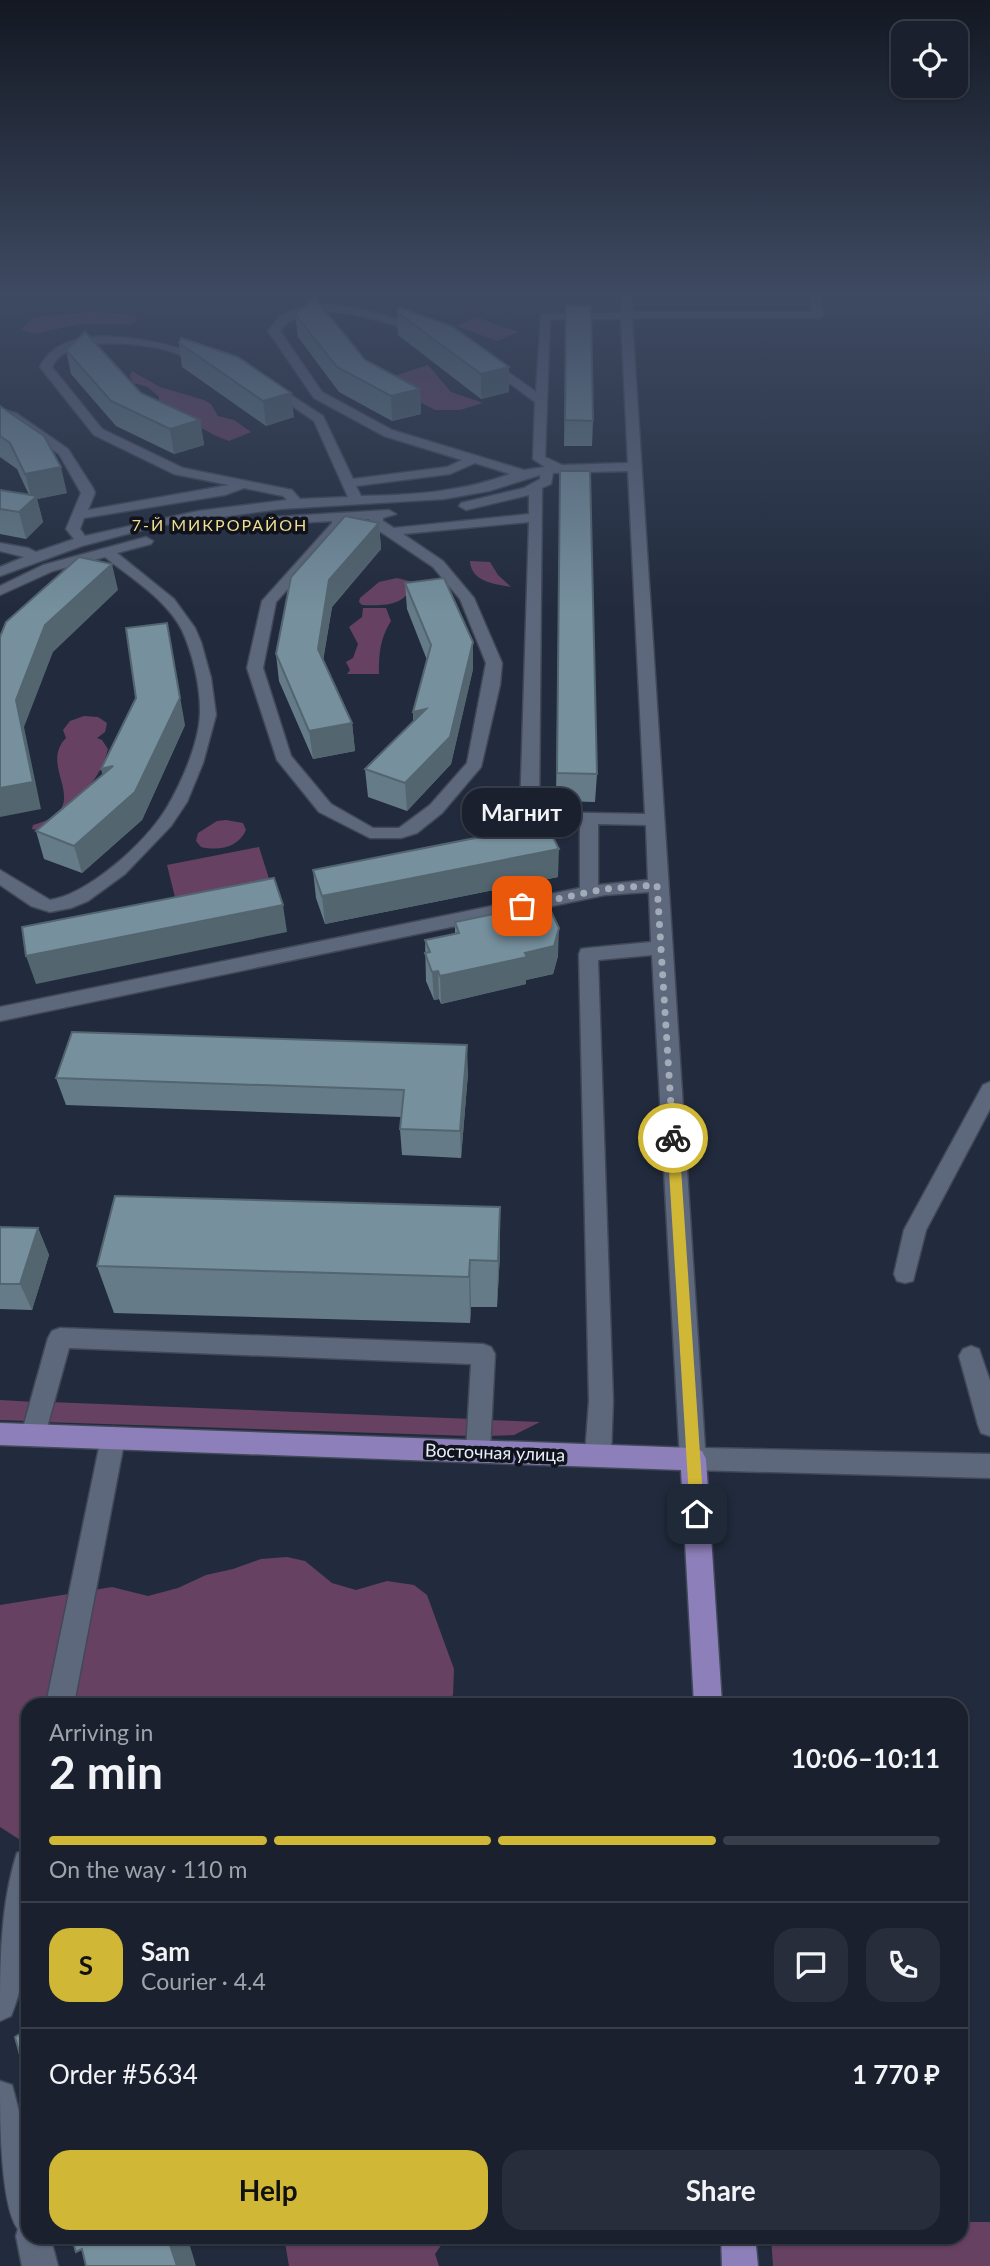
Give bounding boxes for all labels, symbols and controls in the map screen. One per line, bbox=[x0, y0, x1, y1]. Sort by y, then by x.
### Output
map controls bbox=[891, 21, 968, 98]
button: locate bbox=[891, 21, 968, 98]
district label: 7-Й МИКРОРАЙОН bbox=[132, 515, 308, 534]
callout: Магнит bbox=[462, 787, 582, 836]
text: Магнит bbox=[481, 798, 562, 826]
pin bbox=[492, 876, 552, 936]
icon: bag bbox=[503, 887, 541, 925]
courier bbox=[638, 1103, 708, 1173]
icon: bike bbox=[654, 1119, 692, 1157]
street label: Восточная улица bbox=[425, 1439, 565, 1465]
pin bbox=[667, 1484, 727, 1544]
icon: home bbox=[678, 1495, 716, 1533]
text: Arriving in bbox=[49, 1718, 153, 1746]
text: 10:06–10:11 bbox=[791, 1742, 940, 1774]
text: 2 min bbox=[49, 1744, 163, 1799]
text: On the way · 110 m bbox=[49, 1855, 248, 1883]
button: chat bbox=[774, 1928, 848, 2002]
button: phone bbox=[866, 1928, 940, 2002]
text: Sam bbox=[141, 1935, 190, 1967]
text: S bbox=[79, 1949, 93, 1981]
text: Courier · 4.4 bbox=[141, 1967, 266, 1995]
text: Order #5634 bbox=[49, 2058, 198, 2090]
text: 1 770 ₽ bbox=[852, 2058, 940, 2090]
button: Help bbox=[49, 2150, 488, 2230]
button: Share bbox=[502, 2150, 940, 2230]

